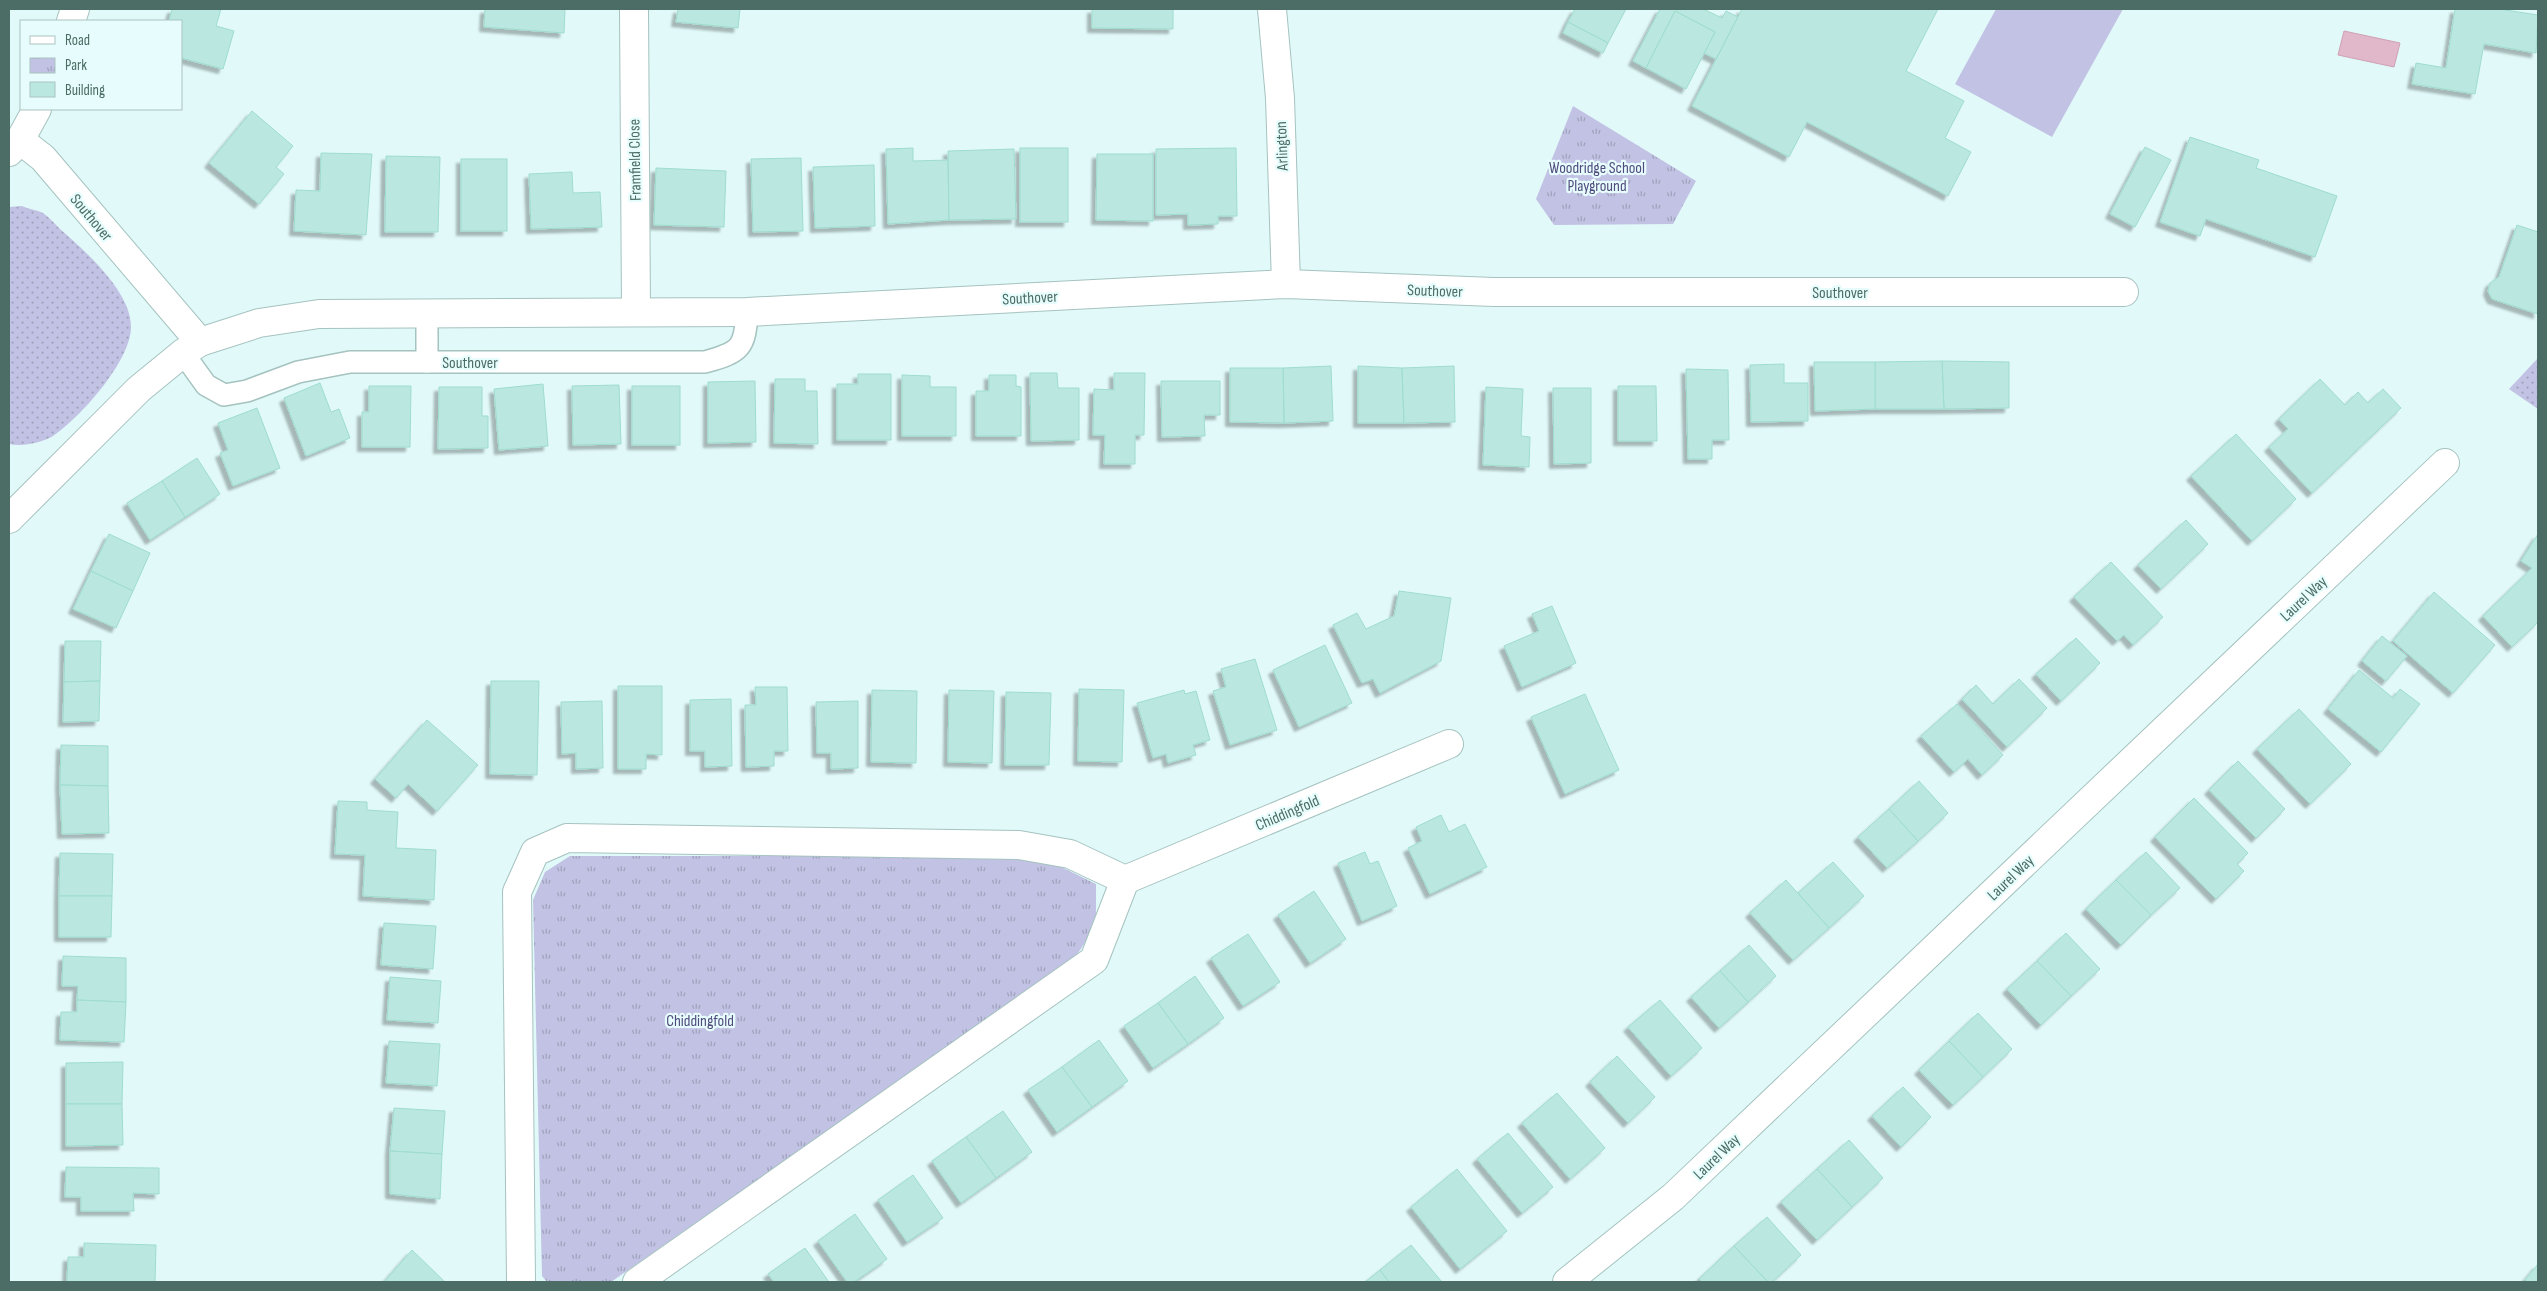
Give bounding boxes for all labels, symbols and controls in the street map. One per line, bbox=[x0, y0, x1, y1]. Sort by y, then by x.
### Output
legend bbox=[20, 20, 182, 110]
text: Road bbox=[65, 31, 90, 50]
text: Park bbox=[65, 56, 87, 75]
text: Building bbox=[65, 81, 105, 100]
street label: Framfield Close bbox=[625, 119, 646, 201]
street label: Arlington bbox=[1272, 121, 1293, 172]
park label: Woodridge School Playground bbox=[1549, 159, 1645, 196]
street label: Southover bbox=[66, 191, 116, 246]
street label: Southover bbox=[1407, 281, 1463, 302]
street label: Southover bbox=[1812, 284, 1868, 303]
street label: Southover bbox=[1002, 288, 1059, 309]
street label: Southover bbox=[442, 354, 498, 373]
street label: Laurel Way bbox=[2277, 573, 2331, 626]
street label: Chiddingfold bbox=[1253, 791, 1322, 835]
street label: Laurel Way bbox=[1984, 851, 2038, 905]
park label: Chiddingfold bbox=[666, 1012, 734, 1031]
street label: Laurel Way bbox=[1690, 1130, 1744, 1184]

